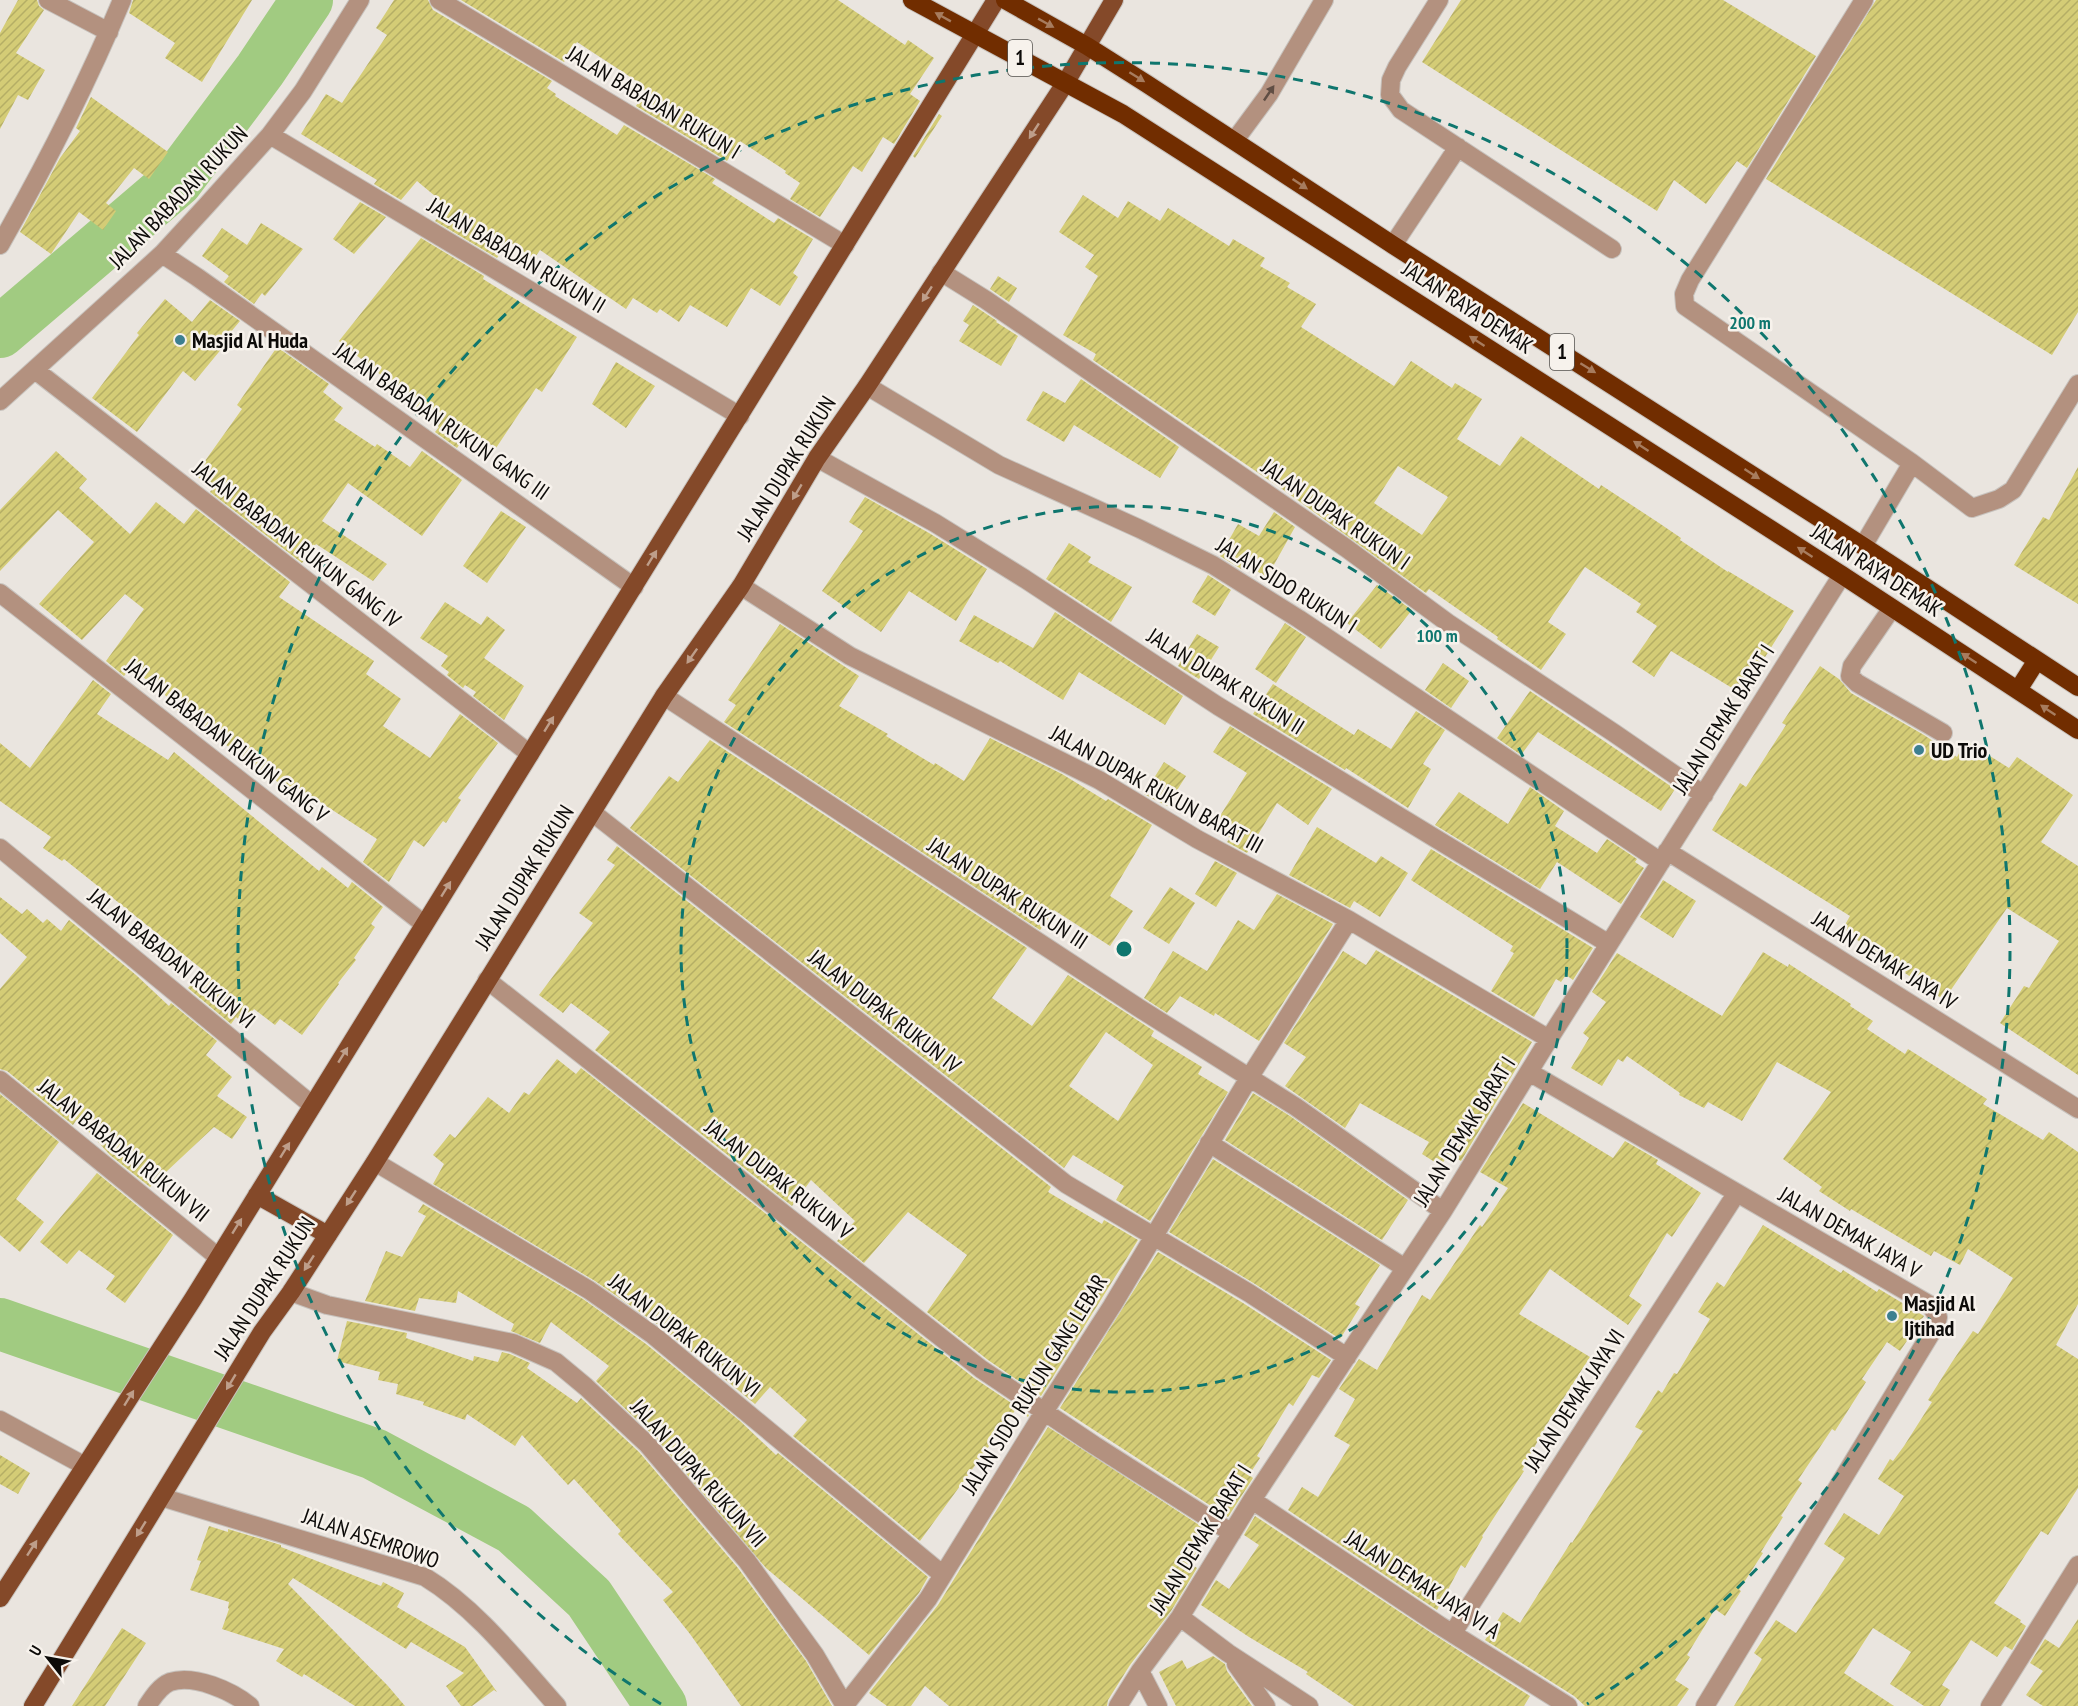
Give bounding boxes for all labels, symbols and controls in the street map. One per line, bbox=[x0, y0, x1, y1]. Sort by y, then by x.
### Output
one-way arrow bbox=[934, 12, 951, 22]
one-way arrow bbox=[1038, 18, 1055, 28]
street label: JALAN BABADAN RUKUN I bbox=[561, 39, 746, 165]
road number: 1 bbox=[1008, 40, 1032, 76]
one-way arrow bbox=[1128, 71, 1144, 83]
one-way arrow bbox=[1264, 85, 1275, 102]
street label: JALAN BABADAN RUKUN bbox=[102, 120, 253, 275]
one-way arrow bbox=[1028, 122, 1039, 139]
one-way arrow bbox=[1292, 178, 1308, 189]
street label: JALAN BABADAN RUKUN II bbox=[422, 190, 611, 319]
street label: JALAN RAYA DEMAK bbox=[1396, 254, 1539, 360]
one-way arrow bbox=[922, 286, 933, 302]
text: 200 m bbox=[1729, 311, 1771, 334]
place label: Masjid Al Huda bbox=[192, 326, 308, 354]
marker: Masjid Al Huda bbox=[173, 333, 187, 347]
road number: 1 bbox=[1550, 334, 1574, 370]
street label: JALAN BABADAN RUKUN GANG III bbox=[328, 335, 555, 506]
one-way arrow bbox=[1469, 336, 1485, 347]
one-way arrow bbox=[1580, 363, 1596, 374]
street label: JALAN DUPAK RUKUN bbox=[730, 391, 842, 546]
one-way arrow bbox=[1633, 441, 1649, 452]
street label: JALAN DUPAK RUKUN I bbox=[1255, 452, 1416, 576]
street label: JALAN BABADAN RUKUN GANG IV bbox=[187, 454, 407, 634]
one-way arrow bbox=[1744, 468, 1760, 479]
one-way arrow bbox=[792, 484, 802, 501]
street label: JALAN RAYA DEMAK bbox=[1805, 517, 1948, 623]
street label: JALAN SIDO RUKUN I bbox=[1211, 530, 1363, 639]
one-way arrow bbox=[1797, 547, 1813, 558]
one-way arrow bbox=[646, 550, 657, 566]
street label: JALAN DUPAK RUKUN II bbox=[1141, 621, 1310, 741]
text: 100 m bbox=[1416, 624, 1458, 647]
street label: JALAN DEMAK BARAT I bbox=[1665, 639, 1780, 800]
one-way arrow bbox=[687, 648, 698, 664]
street label: JALAN BABADAN RUKUN GANG V bbox=[119, 651, 335, 829]
one-way arrow bbox=[1961, 653, 1977, 664]
one-way arrow bbox=[2040, 705, 2056, 716]
one-way arrow bbox=[543, 716, 554, 732]
street label: JALAN DUPAK RUKUN BARAT III bbox=[1045, 718, 1268, 859]
place label: UD Trio bbox=[1931, 736, 1988, 764]
marker: UD Trio bbox=[1912, 743, 1926, 757]
street label: JALAN DUPAK RUKUN bbox=[468, 800, 580, 955]
street label: JALAN DUPAK RUKUN III bbox=[922, 830, 1093, 955]
street label: JALAN BABADAN RUKUN VI bbox=[82, 881, 261, 1034]
one-way arrow bbox=[441, 881, 452, 897]
street label: JALAN DEMAK JAYA IV bbox=[1807, 904, 1963, 1016]
centre of rings bbox=[1114, 939, 1134, 959]
street label: JALAN DUPAK RUKUN IV bbox=[803, 942, 967, 1080]
one-way arrow bbox=[338, 1047, 349, 1063]
street label: JALAN DEMAK BARAT I bbox=[1406, 1051, 1521, 1212]
street label: JALAN BABADAN RUKUN VII bbox=[32, 1072, 215, 1228]
street label: JALAN DUPAK RUKUN V bbox=[699, 1112, 859, 1246]
one-way arrow bbox=[279, 1142, 290, 1158]
street label: JALAN DEMAK JAYA V bbox=[1773, 1180, 1927, 1284]
one-way arrow bbox=[346, 1190, 357, 1207]
street label: JALAN DUPAK RUKUN bbox=[207, 1211, 321, 1366]
one-way arrow bbox=[232, 1218, 243, 1234]
one-way arrow bbox=[304, 1255, 315, 1272]
street label: JALAN DUPAK RUKUN VI bbox=[603, 1267, 766, 1403]
street label: JALAN SIDO RUKUN GANG LEBAR bbox=[954, 1269, 1113, 1500]
place label: Masjid Al Ijtihad bbox=[1904, 1289, 1976, 1342]
marker: Masjid Al Ijtihad bbox=[1885, 1309, 1899, 1323]
street label: JALAN DEMAK JAYA VI bbox=[1517, 1323, 1631, 1477]
one-way arrow bbox=[226, 1374, 237, 1390]
one-way arrow bbox=[124, 1390, 135, 1406]
street label: JALAN DUPAK RUKUN VII bbox=[624, 1392, 773, 1553]
street label: JALAN DEMAK BARAT I bbox=[1142, 1459, 1257, 1620]
street label: JALAN ASEMROWO bbox=[298, 1501, 443, 1574]
one-way arrow bbox=[136, 1521, 147, 1537]
street label: JALAN DEMAK JAYA VI A bbox=[1339, 1523, 1506, 1645]
one-way arrow bbox=[26, 1540, 37, 1557]
north arrow bbox=[18, 1628, 78, 1688]
text: U bbox=[24, 1642, 46, 1659]

